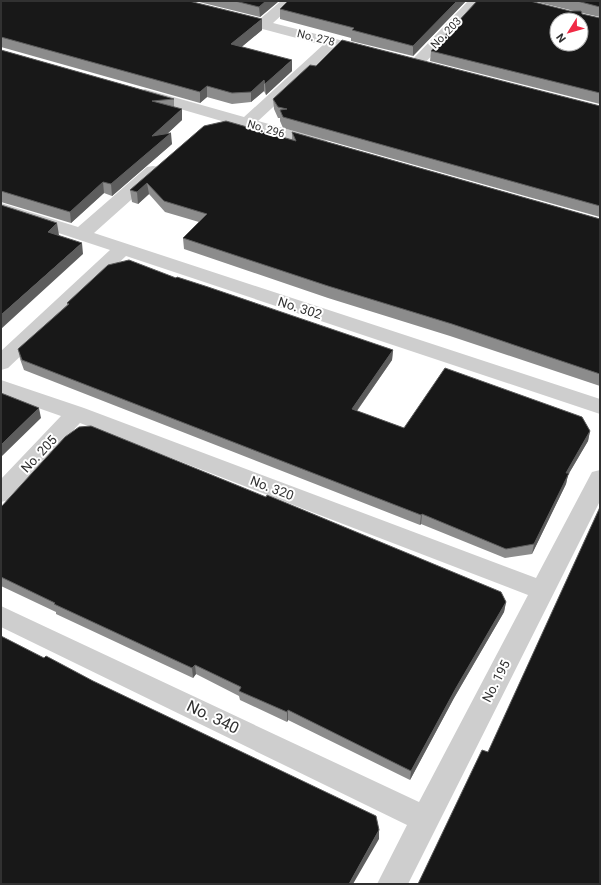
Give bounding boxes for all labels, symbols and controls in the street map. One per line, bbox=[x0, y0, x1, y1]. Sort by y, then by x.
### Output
north arrow bbox=[549, 12, 589, 52]
street label: No. 203 bbox=[428, 15, 464, 51]
street label: No. 278 bbox=[296, 27, 336, 49]
text: N bbox=[554, 31, 569, 45]
street label: No. 296 bbox=[246, 117, 286, 141]
street label: No. 302 bbox=[276, 294, 324, 322]
street label: No. 205 bbox=[18, 432, 60, 476]
street label: No. 320 bbox=[248, 473, 296, 503]
street label: No. 195 bbox=[479, 657, 513, 705]
street label: No. 340 bbox=[184, 696, 242, 738]

